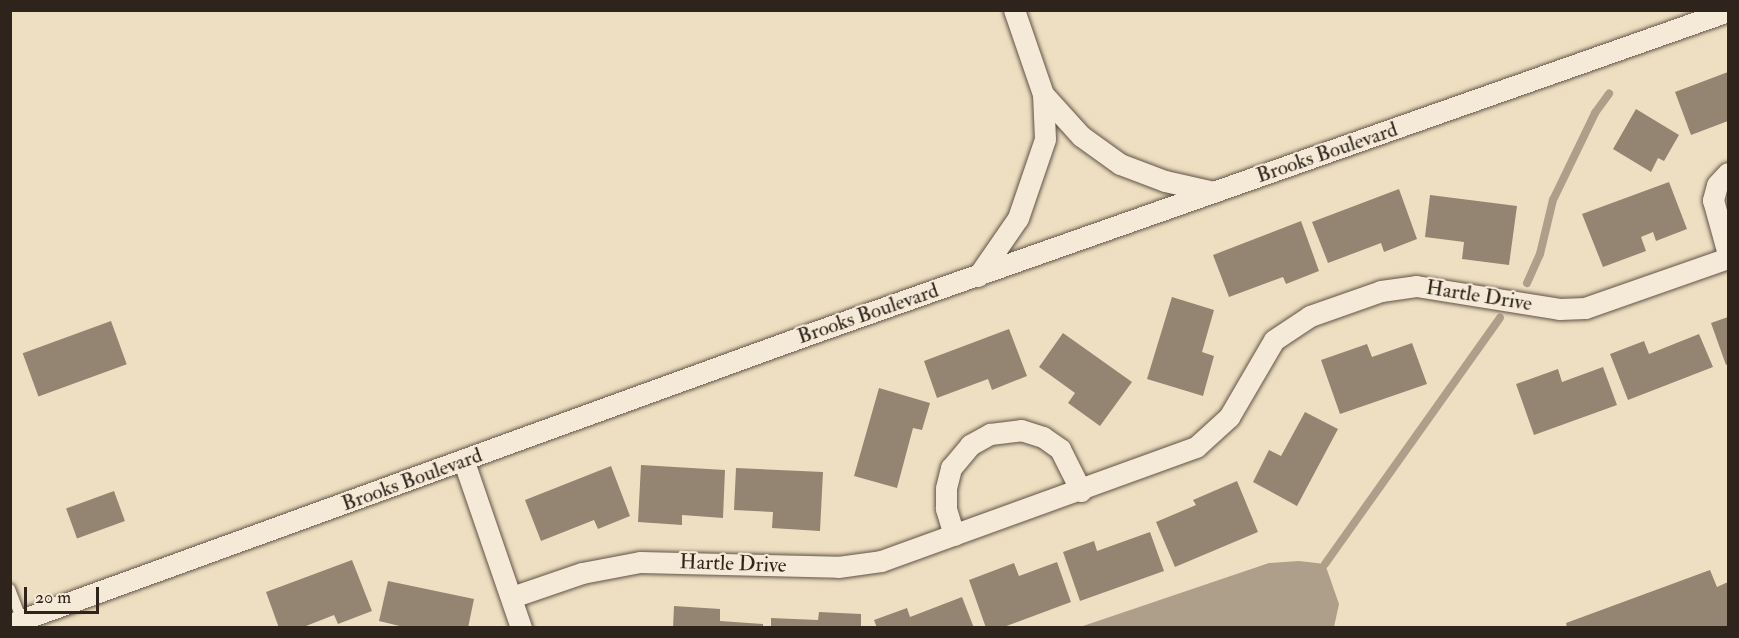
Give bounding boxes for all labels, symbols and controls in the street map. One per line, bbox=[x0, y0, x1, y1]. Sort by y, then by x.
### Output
street label: Brooks Boulevard bbox=[1253, 117, 1401, 189]
street label: Hartle Drive bbox=[1424, 275, 1534, 317]
street label: Brooks Boulevard bbox=[794, 278, 942, 350]
street label: Brooks Boulevard bbox=[338, 443, 486, 517]
street label: Hartle Drive bbox=[679, 550, 787, 578]
scale bar bbox=[27, 575, 102, 613]
text: 20 m bbox=[35, 586, 71, 609]

